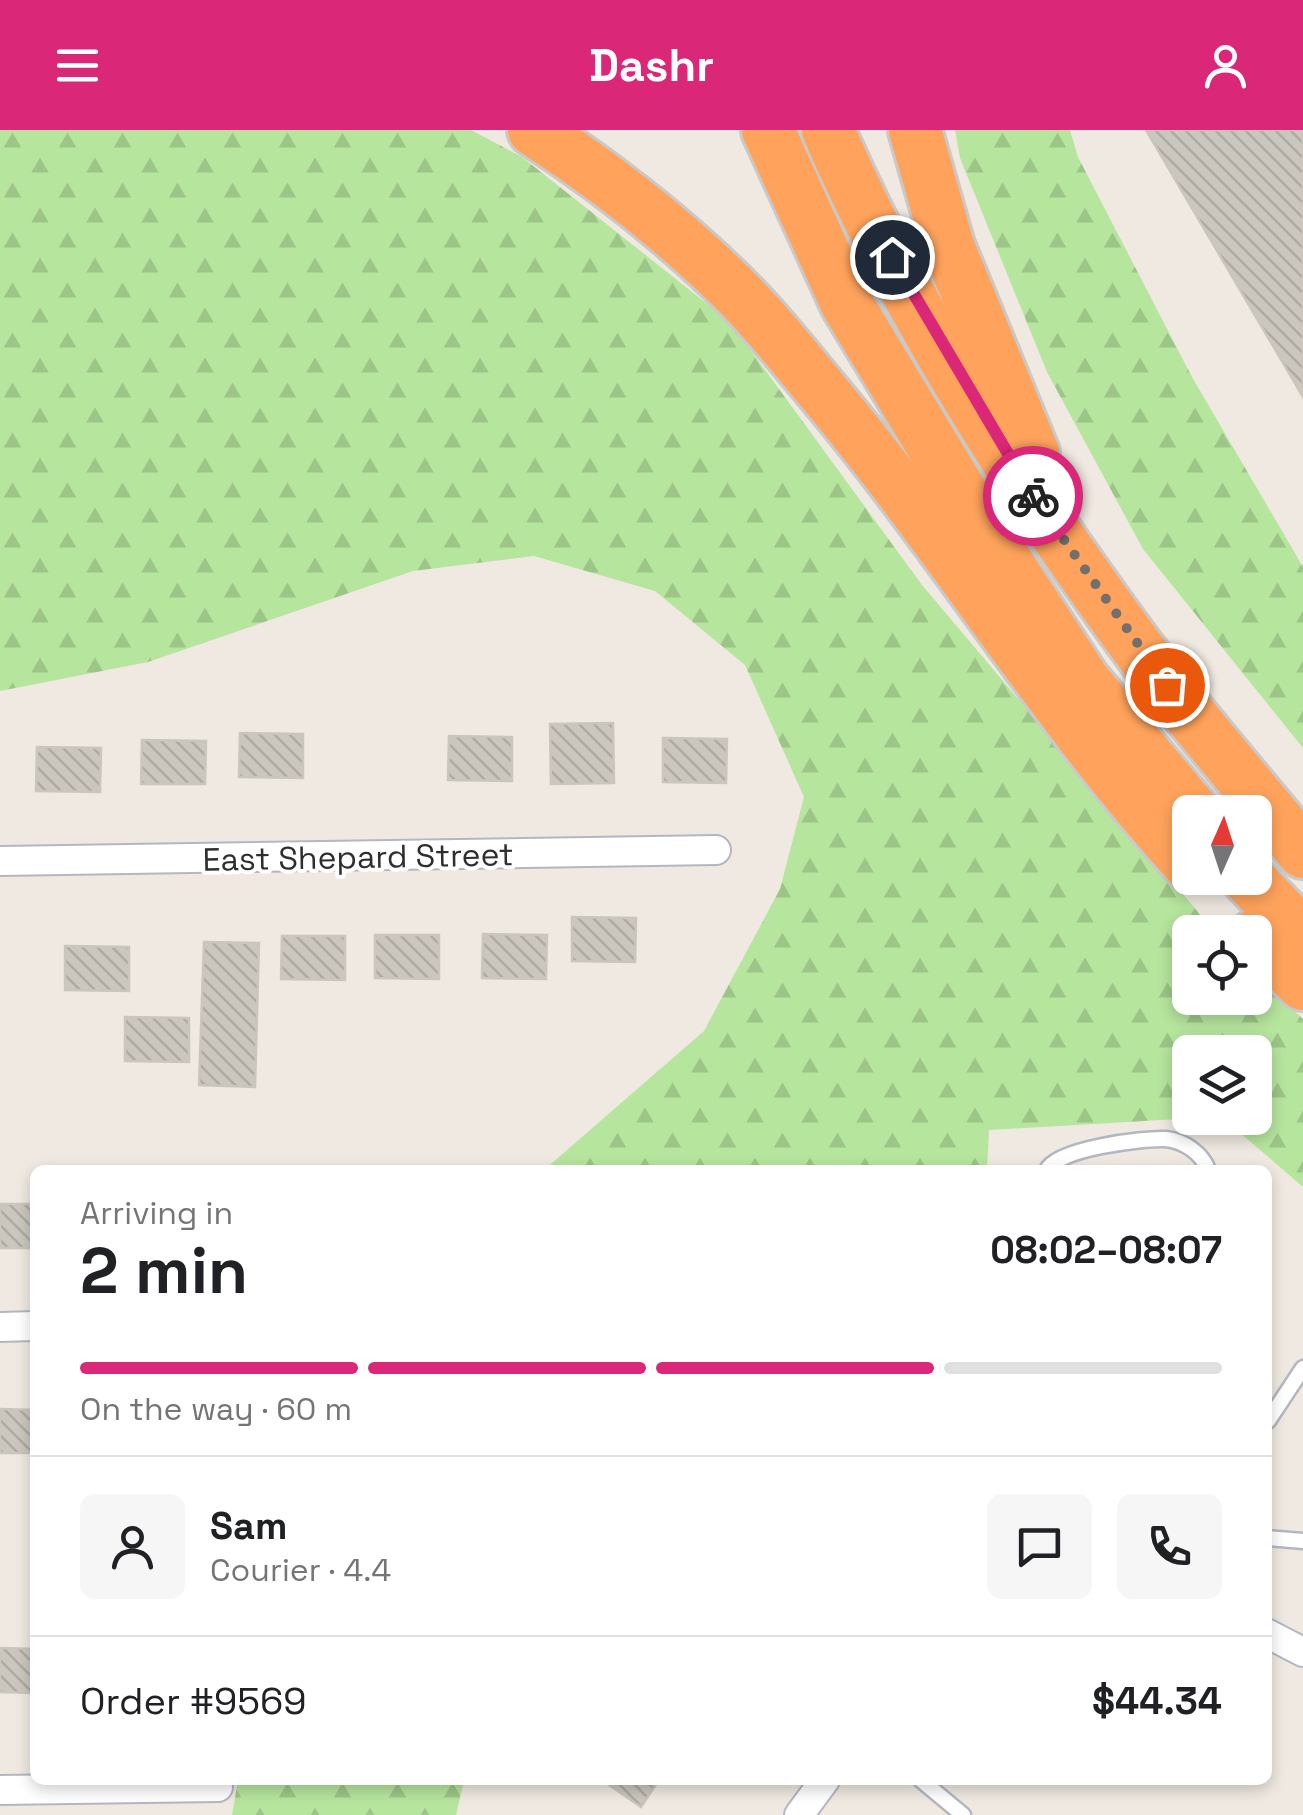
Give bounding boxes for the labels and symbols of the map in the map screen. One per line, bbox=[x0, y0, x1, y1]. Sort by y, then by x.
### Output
pin bbox=[850, 215, 935, 300]
courier bbox=[983, 446, 1083, 546]
pin bbox=[1125, 643, 1210, 728]
north arrow bbox=[1172, 795, 1272, 895]
street label: East Shepard Street bbox=[202, 834, 514, 880]

